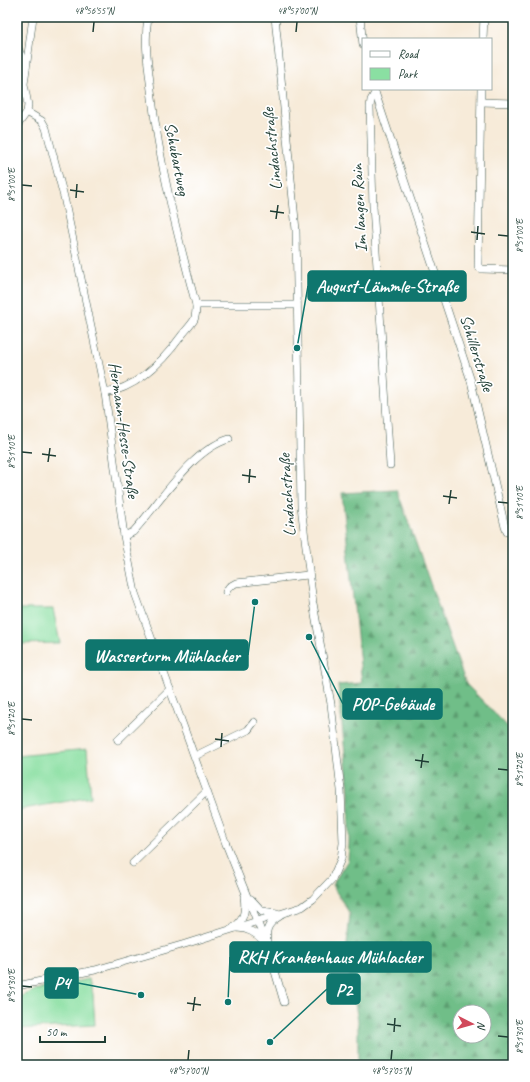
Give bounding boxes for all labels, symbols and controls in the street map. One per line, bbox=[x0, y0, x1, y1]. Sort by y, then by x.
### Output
text: 48°56'55"N bbox=[74, 4, 116, 17]
text: 48°57'00"N bbox=[277, 4, 319, 17]
legend bbox=[362, 38, 492, 90]
text: Road bbox=[398, 46, 420, 62]
text: Park bbox=[398, 66, 419, 82]
street label: Lindachstraße bbox=[257, 105, 287, 191]
street label: Schubartweg bbox=[160, 121, 195, 198]
street label: Im langen Rain bbox=[346, 162, 372, 253]
text: 8°51'00"E bbox=[5, 166, 18, 202]
text: 8°51'00"E bbox=[513, 217, 526, 253]
callout: August-Lämmle-Straße bbox=[308, 271, 466, 301]
text: August-Lämmle-Straße bbox=[316, 275, 460, 297]
street label: Schillerstraße bbox=[455, 312, 499, 395]
street label: Hermann-Hesse-Straße bbox=[104, 361, 144, 501]
text: 8°51'10"E bbox=[5, 433, 18, 469]
street label: Lindachstraße bbox=[274, 452, 300, 537]
text: 8°51'10"E bbox=[513, 484, 526, 520]
callout: Wasserturm Mühlacker bbox=[86, 640, 248, 670]
text: Wasserturm Mühlacker bbox=[94, 645, 242, 667]
callout: POP-Gebäude bbox=[343, 689, 442, 719]
text: POP-Gebäude bbox=[352, 693, 436, 715]
text: 8°51'20"E bbox=[5, 700, 18, 736]
text: 8°51'20"E bbox=[513, 751, 526, 787]
callout: RKH Krankenhaus Mühlacker bbox=[230, 942, 431, 972]
text: RKH Krankenhaus Mühlacker bbox=[237, 946, 425, 968]
text: 8°51'30"E bbox=[5, 967, 18, 1003]
callout: P4 bbox=[45, 968, 78, 998]
text: P4 bbox=[54, 972, 72, 994]
callout: P2 bbox=[327, 974, 360, 1004]
text: P2 bbox=[336, 979, 354, 1001]
north arrow bbox=[452, 1004, 492, 1044]
scale bar bbox=[40, 1018, 105, 1044]
text: 8°51'30"E bbox=[513, 1018, 526, 1054]
text: N bbox=[474, 1021, 489, 1031]
text: 50 m bbox=[46, 1024, 68, 1040]
text: 48°57'00"N bbox=[168, 1064, 210, 1077]
text: 48°57'05"N bbox=[371, 1064, 413, 1077]

